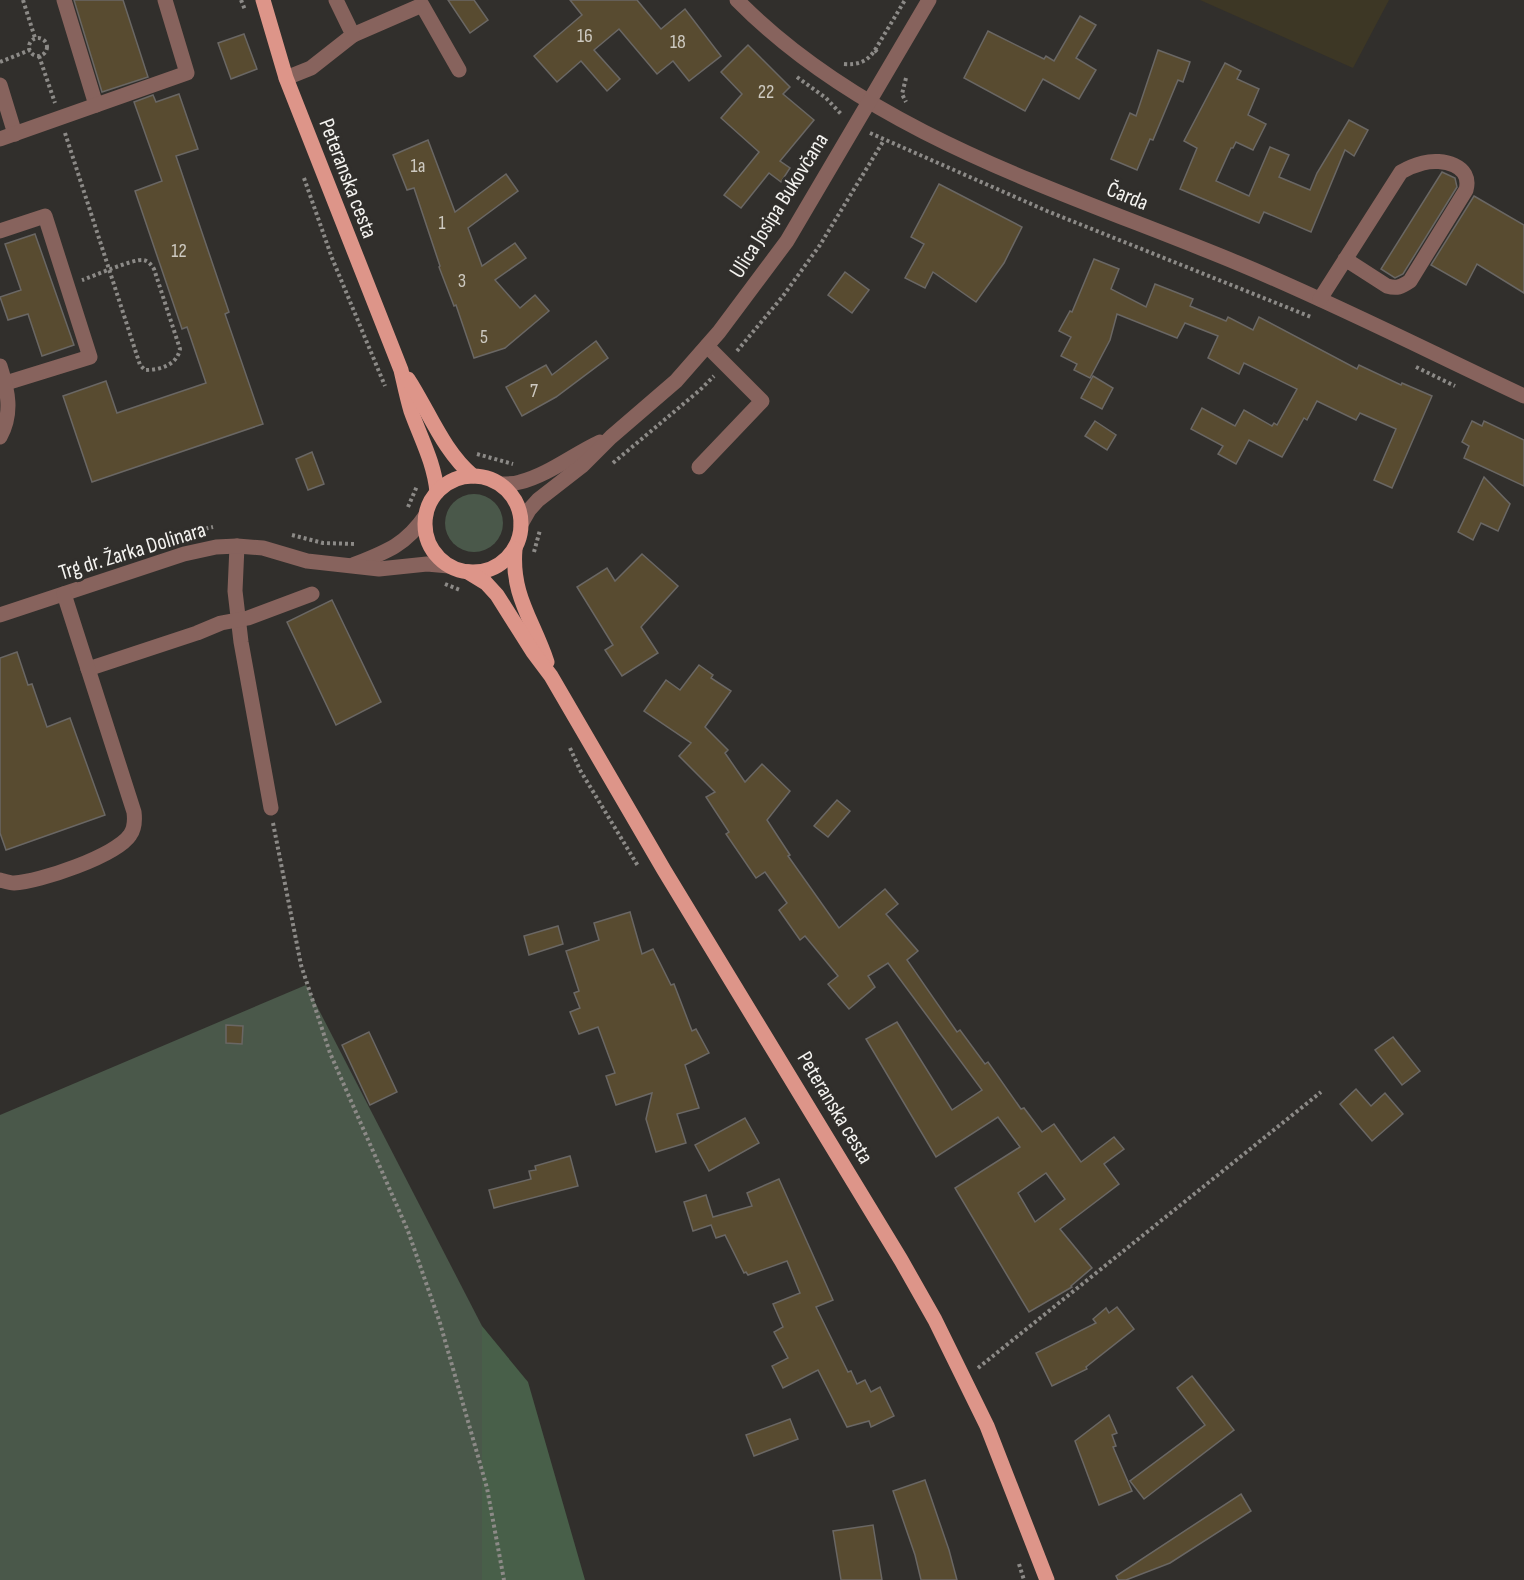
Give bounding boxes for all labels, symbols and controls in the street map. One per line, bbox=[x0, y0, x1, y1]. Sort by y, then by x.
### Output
house number: 16 bbox=[577, 24, 593, 48]
house number: 18 bbox=[670, 30, 686, 54]
house number: 22 bbox=[758, 80, 774, 104]
street label: Peteranska cesta bbox=[312, 115, 383, 242]
street label: Ulica Josipa Bukovčana bbox=[724, 128, 835, 283]
house number: 1a bbox=[411, 154, 425, 178]
street label: Čarda bbox=[1103, 176, 1152, 217]
house number: 1 bbox=[439, 211, 446, 235]
house number: 12 bbox=[171, 239, 187, 263]
house number: 3 bbox=[458, 269, 466, 293]
house number: 5 bbox=[480, 325, 488, 349]
house number: 7 bbox=[530, 379, 538, 403]
street label: Trg dr. Žarka Dolinara bbox=[56, 516, 209, 587]
street label: Peteranska cesta bbox=[791, 1047, 879, 1169]

